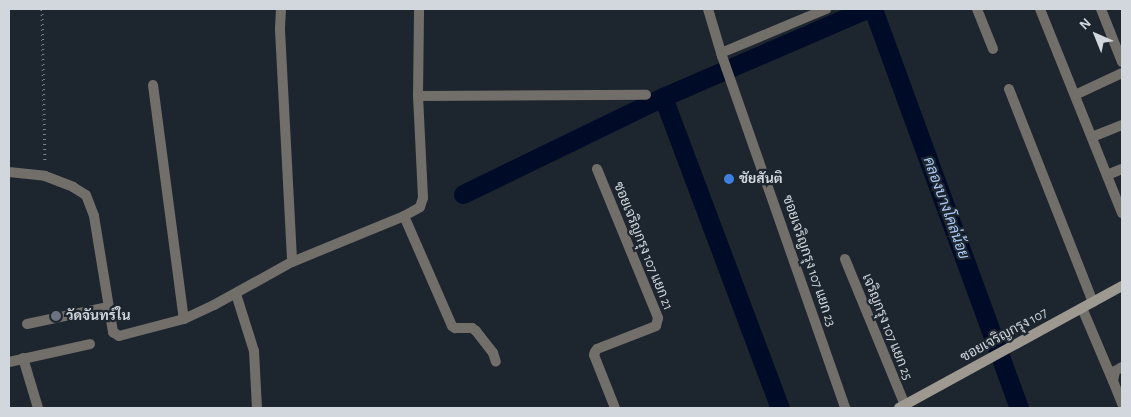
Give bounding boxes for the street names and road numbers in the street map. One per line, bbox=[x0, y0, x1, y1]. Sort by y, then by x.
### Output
street label: ซอยเจริญกรุง 107 แยก 21 bbox=[610, 179, 676, 313]
street label: ซอยเจริญกรุง 107 แยก 23 bbox=[779, 193, 839, 329]
street label: เจริญกรุง 107 แยก 25 bbox=[858, 271, 916, 383]
street label: ซอยเจริญกรุง 107 bbox=[958, 304, 1050, 366]

